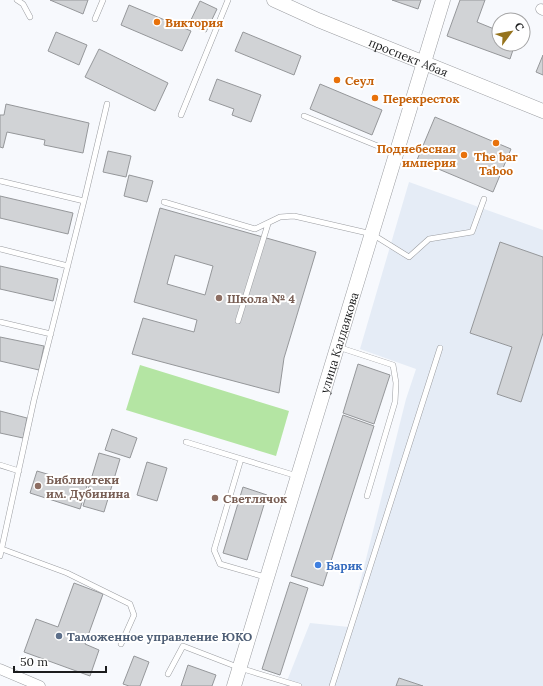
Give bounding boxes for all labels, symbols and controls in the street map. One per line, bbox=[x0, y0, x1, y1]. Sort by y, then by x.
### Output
north arrow bbox=[491, 12, 531, 52]
place label: Виктория bbox=[165, 15, 223, 30]
marker: Виктория bbox=[152, 17, 162, 27]
text: С bbox=[512, 20, 528, 34]
street label: проспект Абая bbox=[367, 34, 450, 79]
place label: Сеул bbox=[345, 73, 374, 88]
marker: Сеул bbox=[332, 75, 342, 85]
place label: Перекресток bbox=[383, 91, 460, 106]
marker: Перекресток bbox=[370, 93, 380, 103]
marker: The bar Taboo bbox=[491, 138, 501, 148]
place label: Поднебесная империя bbox=[377, 141, 456, 170]
place label: The bar Taboo bbox=[474, 149, 518, 178]
marker: Поднебесная империя bbox=[459, 150, 469, 160]
street label: улица Калдаякова bbox=[316, 290, 361, 395]
place label: Школа № 4 bbox=[227, 291, 295, 306]
marker: Школа № 4 bbox=[214, 293, 224, 303]
place label: Библиотеки им. Дубинина bbox=[46, 472, 131, 501]
marker: Библиотеки им. Дубинина bbox=[33, 481, 43, 491]
place label: Светлячок bbox=[223, 491, 287, 506]
marker: Светлячок bbox=[210, 493, 220, 503]
place label: Барик bbox=[326, 558, 362, 573]
marker: Барик bbox=[313, 560, 323, 570]
place label: Таможенное управление ЮКО bbox=[67, 629, 252, 644]
marker: Таможенное управление ЮКО bbox=[54, 631, 64, 641]
scale bar bbox=[14, 648, 106, 674]
text: 50 m bbox=[20, 654, 48, 669]

